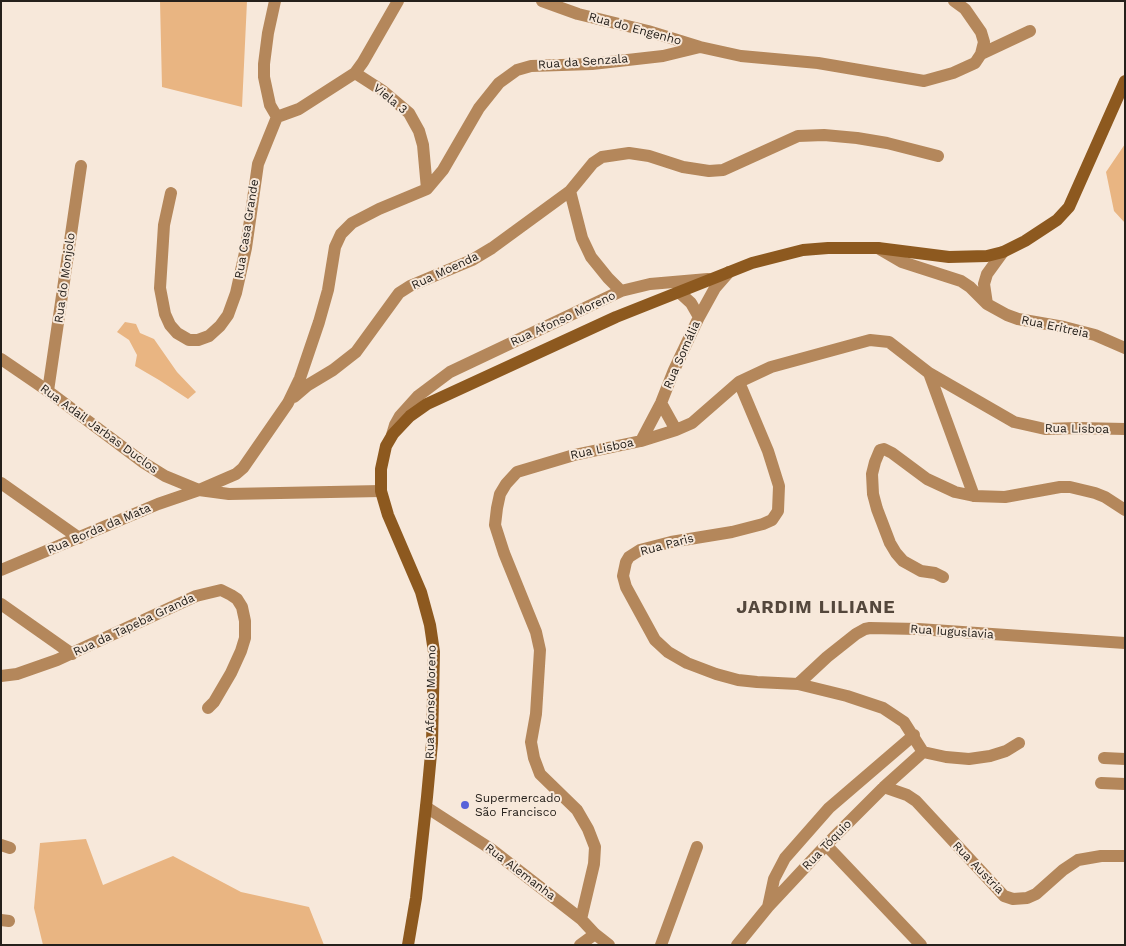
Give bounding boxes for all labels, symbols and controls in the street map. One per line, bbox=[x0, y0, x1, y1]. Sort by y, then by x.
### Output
street label: Rua do Engenho bbox=[587, 10, 683, 48]
street label: Rua da Senzala bbox=[537, 52, 629, 72]
street label: Viela 3 bbox=[370, 81, 410, 117]
street label: Rua Casa Grande bbox=[232, 178, 262, 280]
street label: Rua do Monjolo bbox=[52, 232, 78, 324]
street label: Rua Moenda bbox=[409, 249, 481, 293]
street label: Rua Afonso Moreno bbox=[508, 288, 618, 350]
street label: Rua Eritreia bbox=[1020, 313, 1090, 341]
street label: Rua Somália bbox=[661, 319, 703, 391]
street label: Rua Adail Jarbas Duclos bbox=[37, 381, 161, 477]
street label: Rua Lisboa bbox=[1045, 421, 1109, 437]
street label: Rua Lisboa bbox=[569, 435, 635, 463]
street label: Rua Borda da Mata bbox=[45, 501, 153, 557]
street label: Rua Paris bbox=[639, 531, 695, 559]
street label: Rua da Tapeba Granda bbox=[71, 591, 197, 659]
district label: JARDIM LILIANE bbox=[735, 597, 897, 619]
street label: Rua Iuguslavia bbox=[910, 622, 994, 642]
street label: Rua Afonso Moreno bbox=[423, 645, 439, 759]
place label: Supermercado São Francisco bbox=[475, 791, 561, 819]
marker: Supermercado São Francisco bbox=[459, 799, 471, 811]
street label: Rua Tóquio bbox=[799, 817, 855, 873]
street label: Rua Austria bbox=[949, 839, 1007, 897]
street label: Rua Alemanha bbox=[482, 841, 558, 903]

